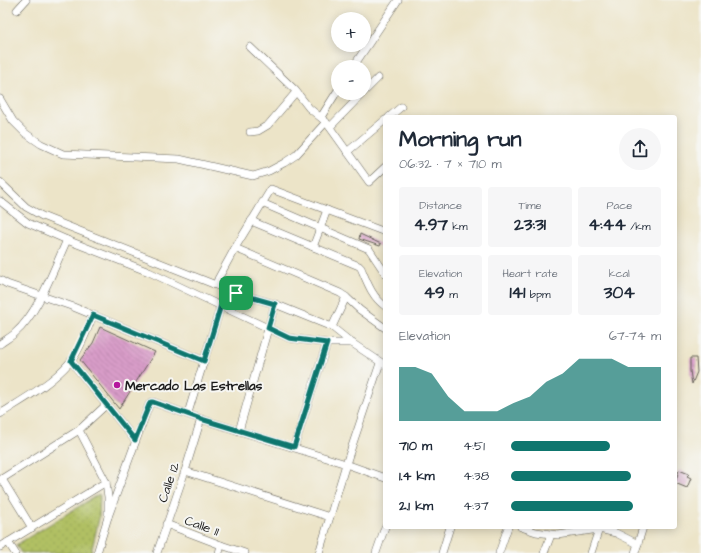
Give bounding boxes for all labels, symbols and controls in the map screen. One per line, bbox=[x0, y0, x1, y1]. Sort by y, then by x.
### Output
map controls bbox=[331, 12, 371, 100]
button: + bbox=[331, 12, 371, 52]
button: − bbox=[331, 60, 371, 100]
text: Morning run bbox=[399, 124, 522, 155]
button: share bbox=[619, 128, 661, 170]
text: 06:32 · 7 × 710 m bbox=[399, 155, 502, 173]
text: Distance bbox=[419, 198, 462, 213]
text: Time bbox=[518, 198, 542, 213]
text: Pace bbox=[607, 198, 632, 213]
text: 4.97 bbox=[414, 213, 448, 237]
text: 23:31 bbox=[514, 213, 546, 237]
text: 4:44 bbox=[588, 213, 626, 237]
text: km bbox=[448, 219, 468, 234]
text: /km bbox=[626, 219, 650, 234]
text: Elevation bbox=[419, 266, 462, 281]
text: Heart rate bbox=[502, 266, 558, 281]
text: kcal bbox=[609, 266, 630, 281]
pin bbox=[219, 276, 253, 310]
text: 49 bbox=[424, 281, 445, 305]
text: 141 bbox=[509, 281, 525, 305]
text: 304 bbox=[604, 281, 635, 305]
icon: arrive bbox=[225, 282, 247, 304]
text: m bbox=[445, 287, 458, 302]
text: bpm bbox=[525, 287, 551, 302]
text: Elevation bbox=[399, 327, 450, 345]
text: 67–74 m bbox=[609, 327, 661, 345]
place label: Mercado Las Estrellas bbox=[125, 377, 263, 395]
marker: Mercado Las Estrellas bbox=[112, 380, 122, 390]
text: 710 m bbox=[399, 437, 432, 455]
text: 4:51 bbox=[463, 437, 485, 455]
street label: Calle 12 bbox=[154, 459, 184, 505]
text: 1.4 km bbox=[399, 467, 435, 485]
text: 4:38 bbox=[463, 467, 489, 485]
text: 2.1 km bbox=[399, 497, 433, 515]
text: 4:37 bbox=[463, 497, 489, 515]
street label: Calle 11 bbox=[182, 511, 222, 541]

